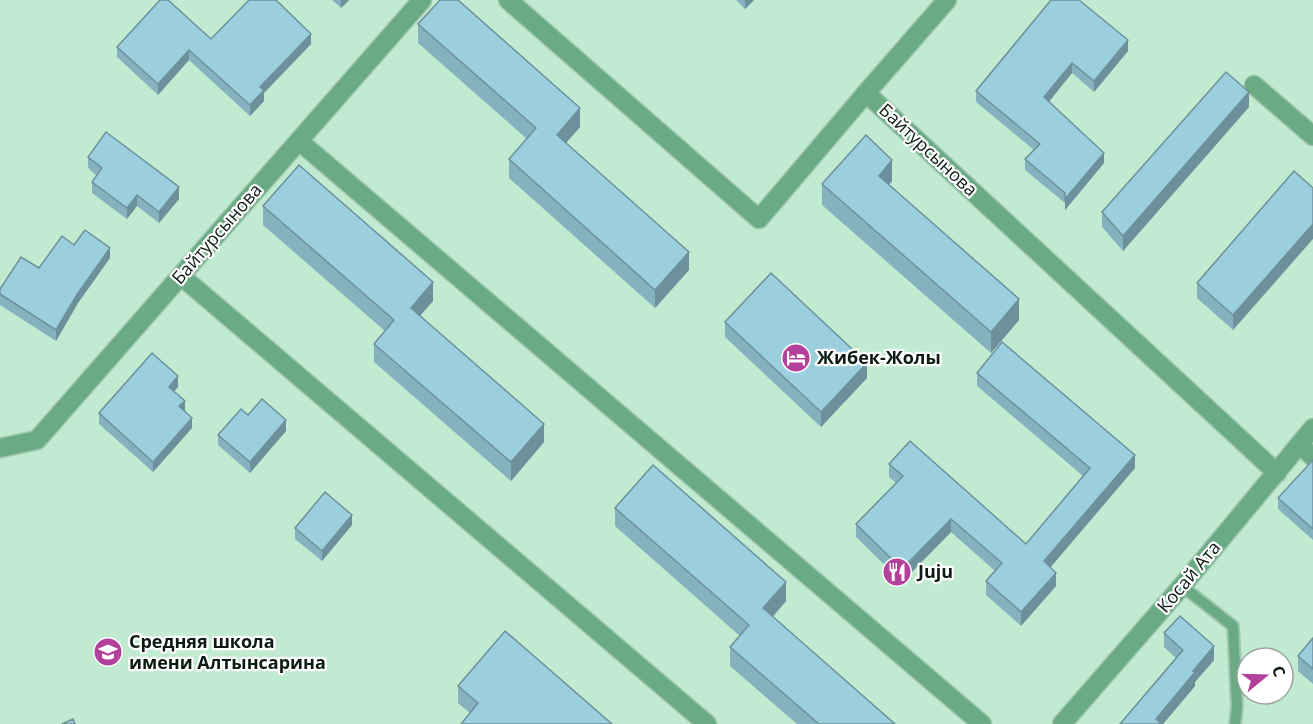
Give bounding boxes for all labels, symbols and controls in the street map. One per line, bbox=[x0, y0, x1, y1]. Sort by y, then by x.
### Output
street label: Байтурсынова bbox=[874, 98, 983, 201]
street label: Байтурсынова bbox=[166, 178, 267, 289]
hotel icon: Жибек-Жолы bbox=[780, 342, 812, 374]
place label: Жибек-Жолы bbox=[817, 345, 941, 369]
street label: Косай Ата bbox=[1151, 536, 1225, 617]
restaurant icon: Juju bbox=[881, 556, 913, 588]
place label: Juju bbox=[916, 559, 953, 583]
place label: Средняя школа имени Алтынсарина bbox=[129, 629, 326, 674]
school or university icon: Средняя школа имени Алтынсарина bbox=[92, 636, 124, 668]
north arrow bbox=[1235, 646, 1295, 706]
text: С bbox=[1267, 663, 1291, 680]

